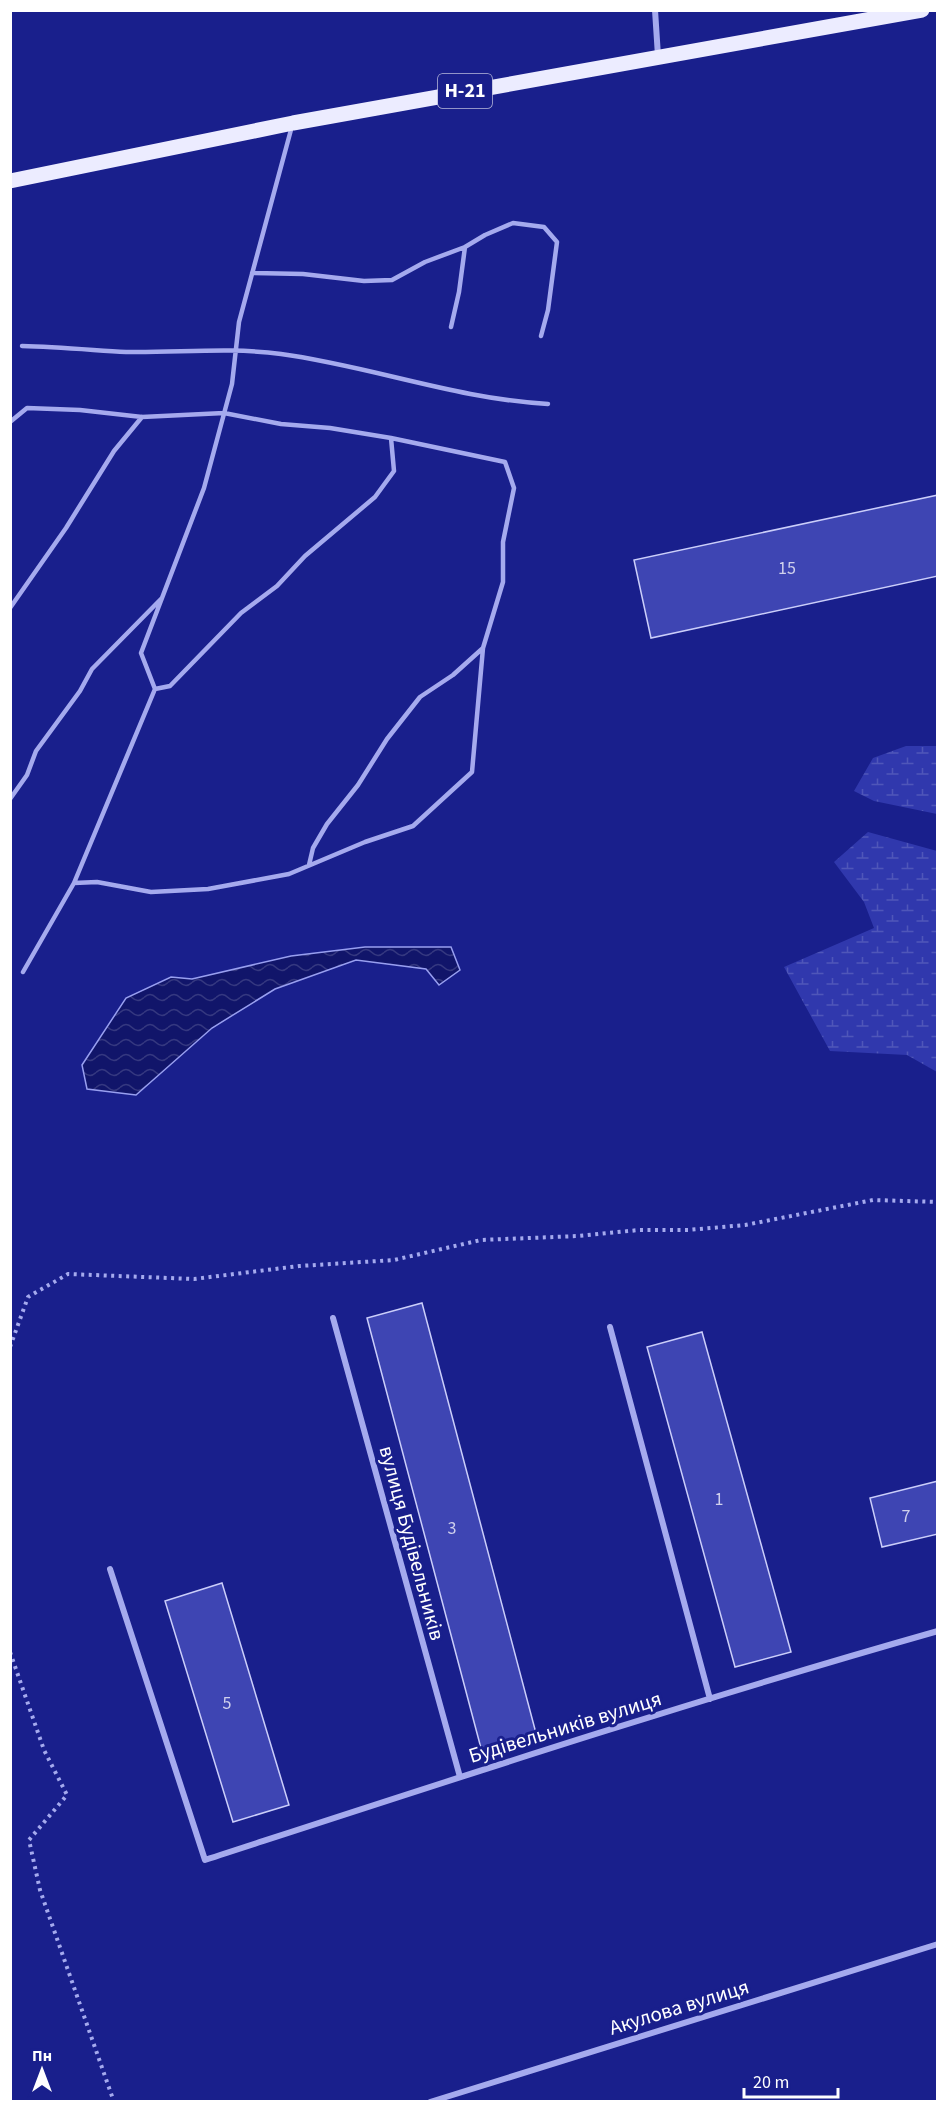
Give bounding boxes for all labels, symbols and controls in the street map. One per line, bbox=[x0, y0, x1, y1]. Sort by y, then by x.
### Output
road number: Н-21 bbox=[438, 74, 492, 108]
house number: 15 bbox=[778, 556, 796, 581]
street label: вулиця Будівельників bbox=[372, 1442, 452, 1644]
house number: 1 bbox=[715, 1487, 723, 1512]
house number: 7 bbox=[902, 1504, 911, 1529]
house number: 3 bbox=[448, 1516, 457, 1541]
street label: Будівельників вулиця bbox=[465, 1683, 665, 1771]
house number: 5 bbox=[223, 1691, 232, 1716]
street label: Акулова вулиця bbox=[605, 1971, 753, 2043]
north arrow bbox=[12, 2040, 72, 2100]
text: Пн bbox=[32, 2045, 52, 2067]
scale bar bbox=[744, 2061, 838, 2099]
text: 20 m bbox=[753, 2070, 789, 2095]

